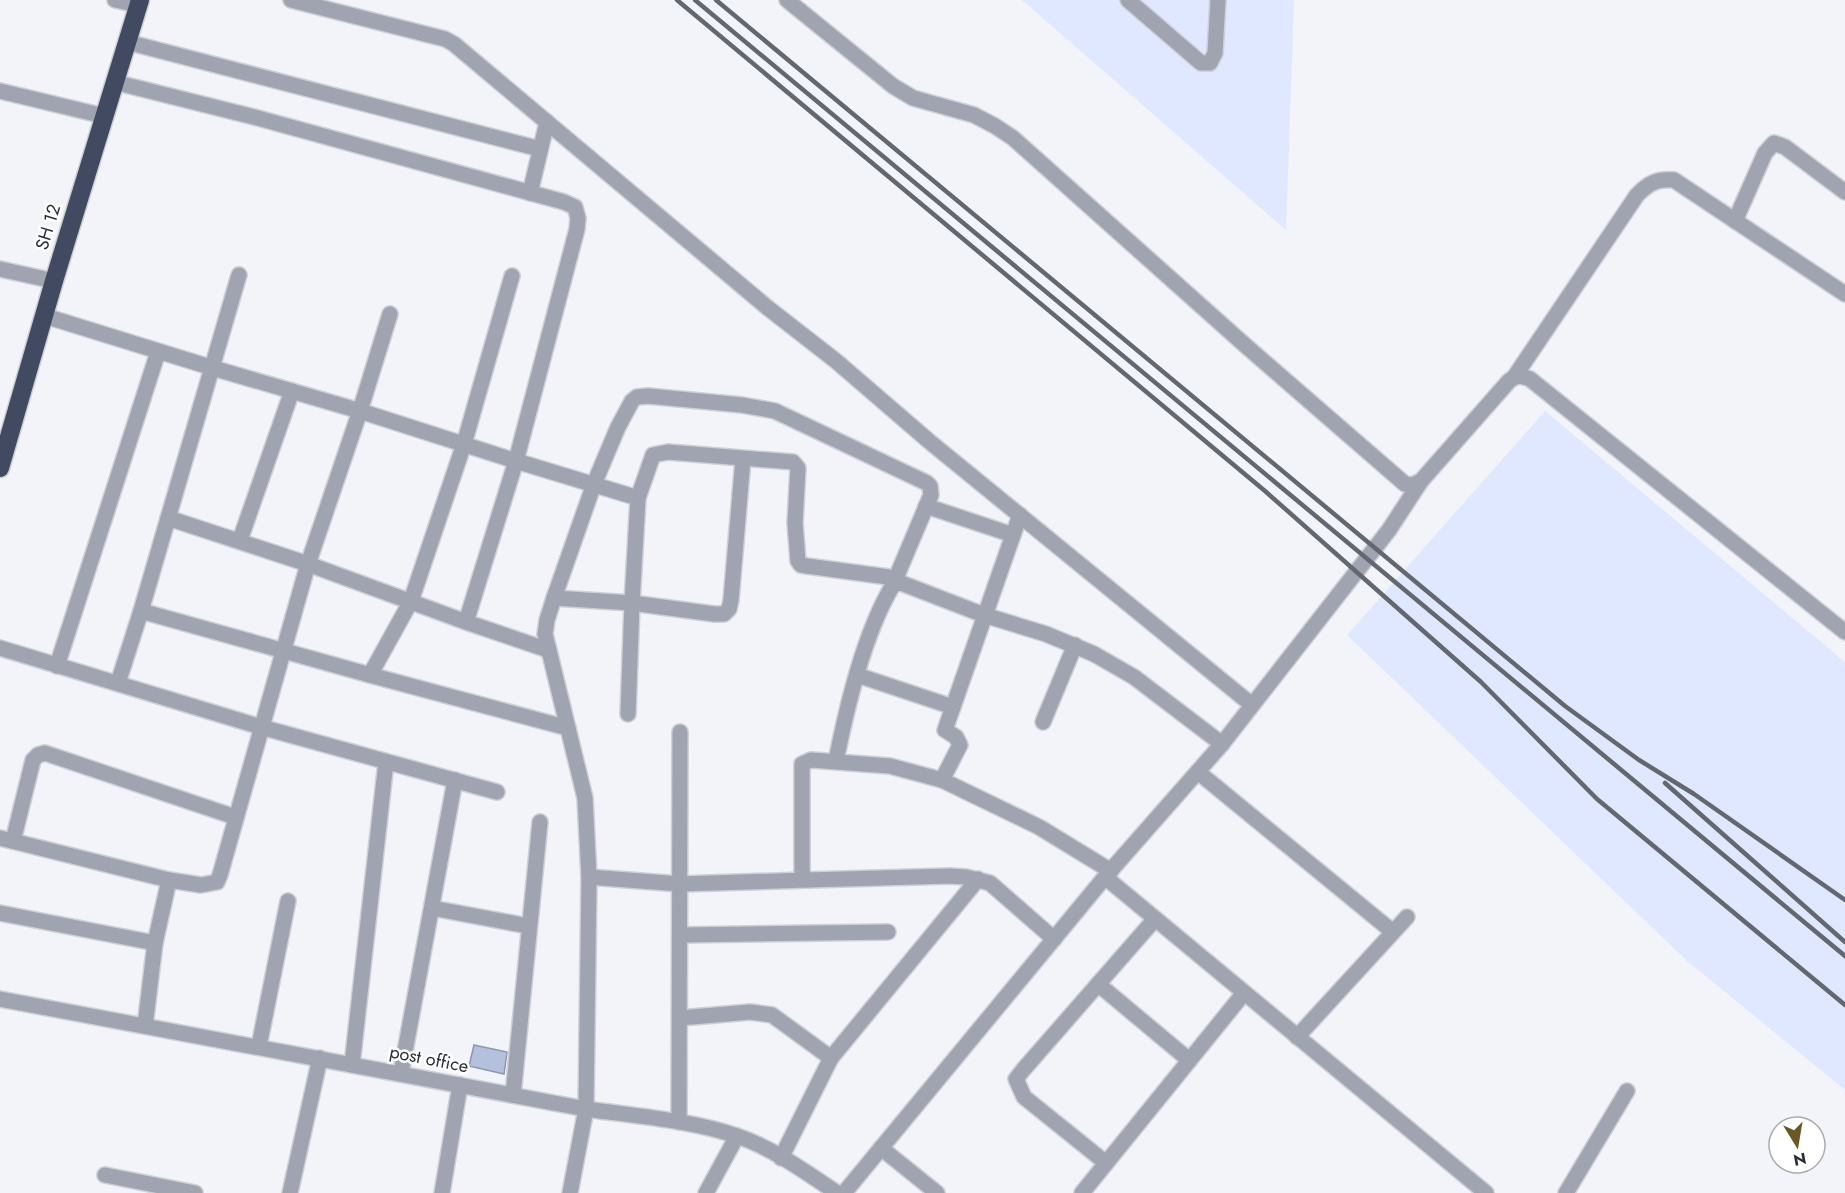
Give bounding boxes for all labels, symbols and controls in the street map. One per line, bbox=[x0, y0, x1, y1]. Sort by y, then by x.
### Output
street label: SH 12 bbox=[29, 201, 67, 253]
street label: post office bbox=[387, 1039, 471, 1079]
north arrow bbox=[1767, 1115, 1827, 1175]
text: N bbox=[1791, 1147, 1808, 1172]

